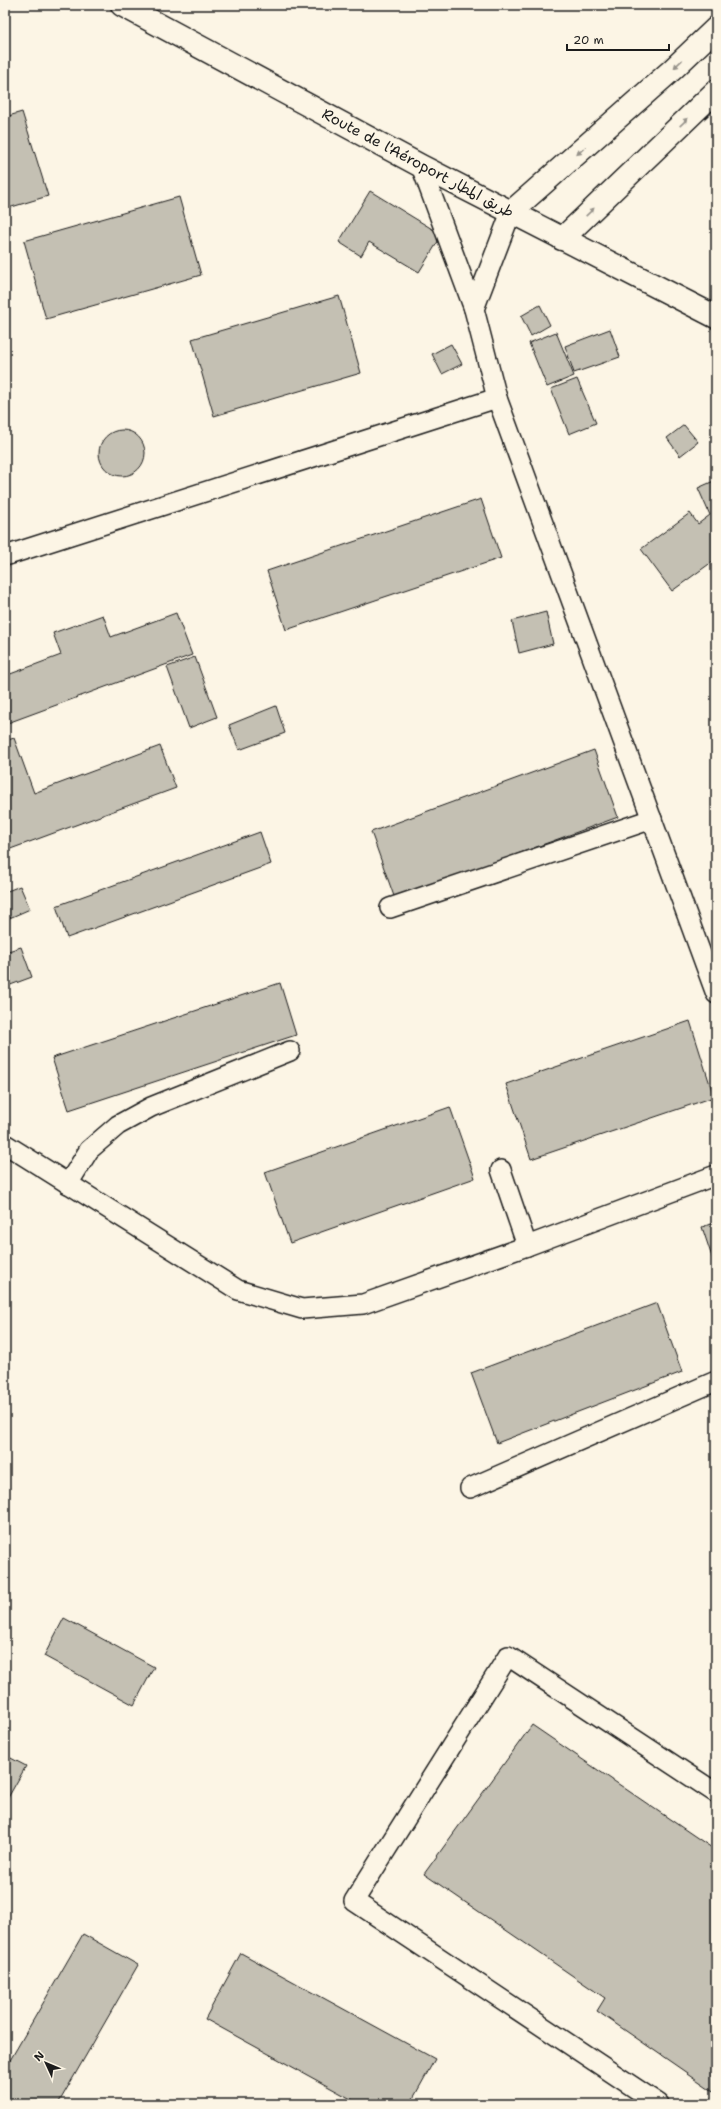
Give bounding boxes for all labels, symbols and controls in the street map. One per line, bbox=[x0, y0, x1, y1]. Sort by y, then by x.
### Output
scale bar bbox=[567, 26, 669, 52]
text: 20 m bbox=[573, 32, 604, 48]
one-way arrow bbox=[673, 60, 683, 69]
street label: Route de l'Aéroport طريق المطار bbox=[318, 104, 518, 222]
one-way arrow bbox=[679, 118, 688, 127]
one-way arrow bbox=[576, 147, 586, 156]
one-way arrow bbox=[585, 207, 595, 217]
north arrow bbox=[26, 2043, 66, 2083]
text: N bbox=[31, 2048, 48, 2065]

